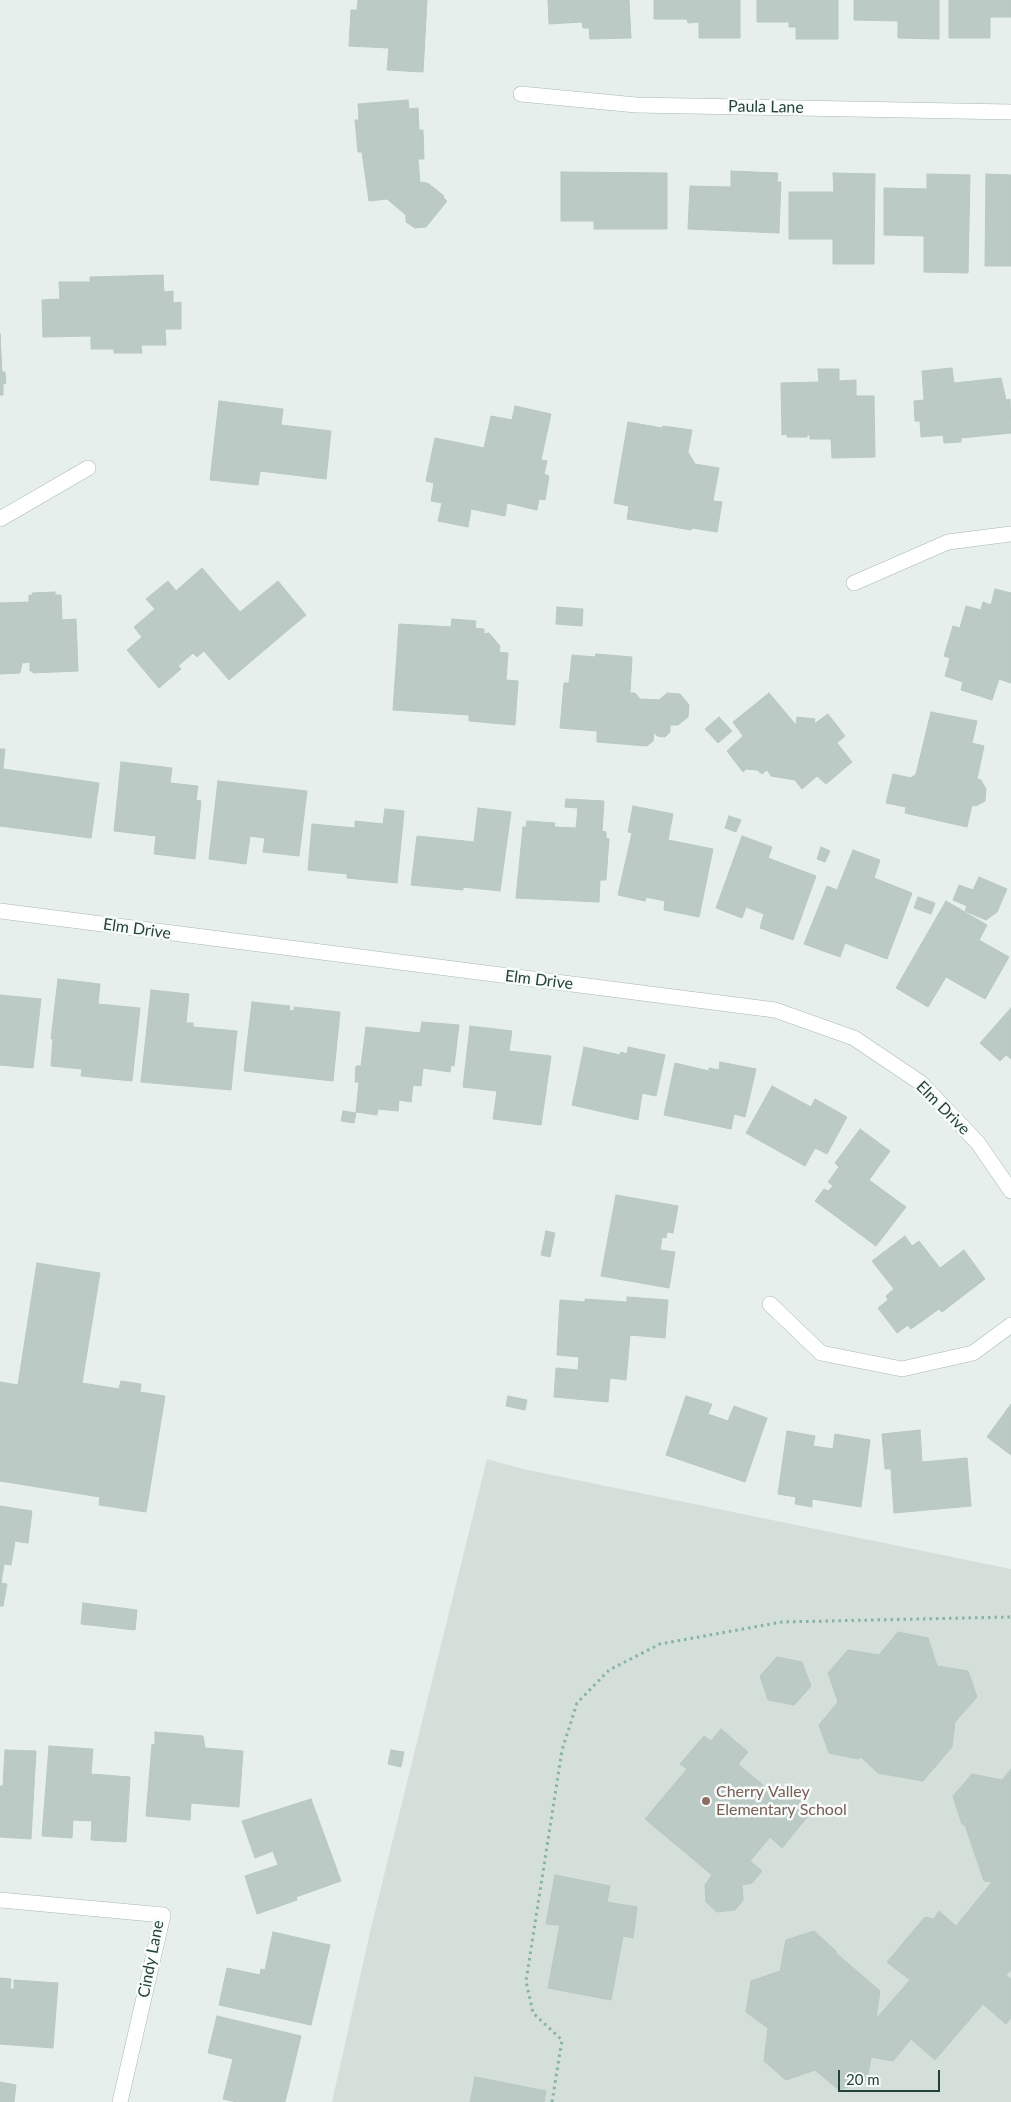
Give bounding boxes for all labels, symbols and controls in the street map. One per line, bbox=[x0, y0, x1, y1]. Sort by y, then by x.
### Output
street label: Paula Lane bbox=[728, 97, 804, 117]
street label: Elm Drive bbox=[102, 915, 172, 943]
street label: Elm Drive bbox=[504, 966, 574, 994]
street label: Elm Drive bbox=[912, 1077, 974, 1139]
place label: Cherry Valley Elementary School bbox=[716, 1782, 847, 1820]
marker: Cherry Valley Elementary School bbox=[700, 1795, 712, 1807]
street label: Cindy Lane bbox=[134, 1919, 168, 1999]
scale bar bbox=[841, 2060, 944, 2092]
text: 20 m bbox=[846, 2070, 880, 2088]

